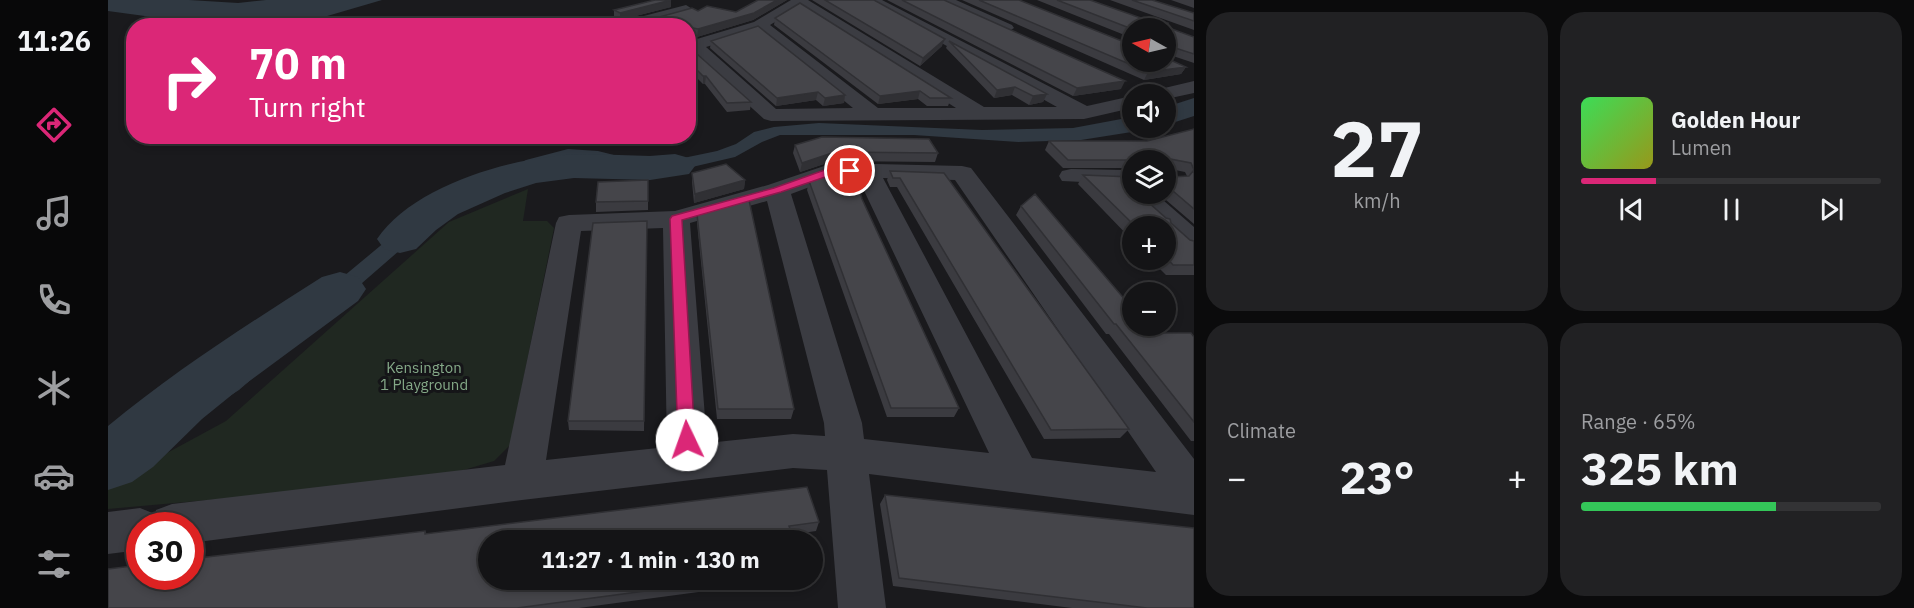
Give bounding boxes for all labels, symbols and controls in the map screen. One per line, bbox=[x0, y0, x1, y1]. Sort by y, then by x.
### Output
north arrow bbox=[1122, 18, 1176, 72]
map controls bbox=[1122, 18, 1176, 336]
text: 11:26 bbox=[17, 23, 91, 58]
text: 70 m bbox=[249, 36, 347, 91]
icon: right bbox=[150, 42, 228, 120]
button: sound bbox=[1122, 84, 1176, 138]
text: Turn right bbox=[249, 89, 366, 124]
text: 27 bbox=[1330, 97, 1424, 198]
icon: directions bbox=[33, 104, 75, 146]
text: Golden Hour bbox=[1671, 105, 1800, 134]
text: Lumen bbox=[1671, 134, 1732, 161]
pin bbox=[824, 145, 875, 196]
button: layers bbox=[1122, 150, 1176, 204]
icon: arrive bbox=[833, 154, 866, 187]
text: km/h bbox=[1353, 187, 1401, 214]
icon: music bbox=[33, 192, 75, 234]
icon: previous bbox=[1615, 193, 1648, 226]
icon: pause bbox=[1715, 193, 1748, 226]
icon: next bbox=[1815, 193, 1848, 226]
button: + bbox=[1122, 216, 1176, 270]
icon: phone bbox=[33, 279, 75, 321]
button: − bbox=[1122, 282, 1176, 336]
park label: Kensington 1 Playground bbox=[380, 358, 468, 394]
icon: climate bbox=[33, 367, 75, 409]
position arrow bbox=[655, 408, 719, 472]
text: Range · 65% bbox=[1581, 408, 1696, 435]
text: Climate bbox=[1227, 417, 1296, 444]
text: 325 km bbox=[1581, 439, 1739, 497]
text: 23° bbox=[1339, 448, 1415, 506]
icon: car bbox=[33, 455, 75, 497]
text: − bbox=[1227, 456, 1247, 499]
text: + bbox=[1507, 456, 1527, 499]
speed limit sign: 30 bbox=[126, 512, 204, 590]
icon: filters bbox=[33, 543, 75, 585]
text: 11:27 · 1 min · 130 m bbox=[541, 545, 760, 574]

